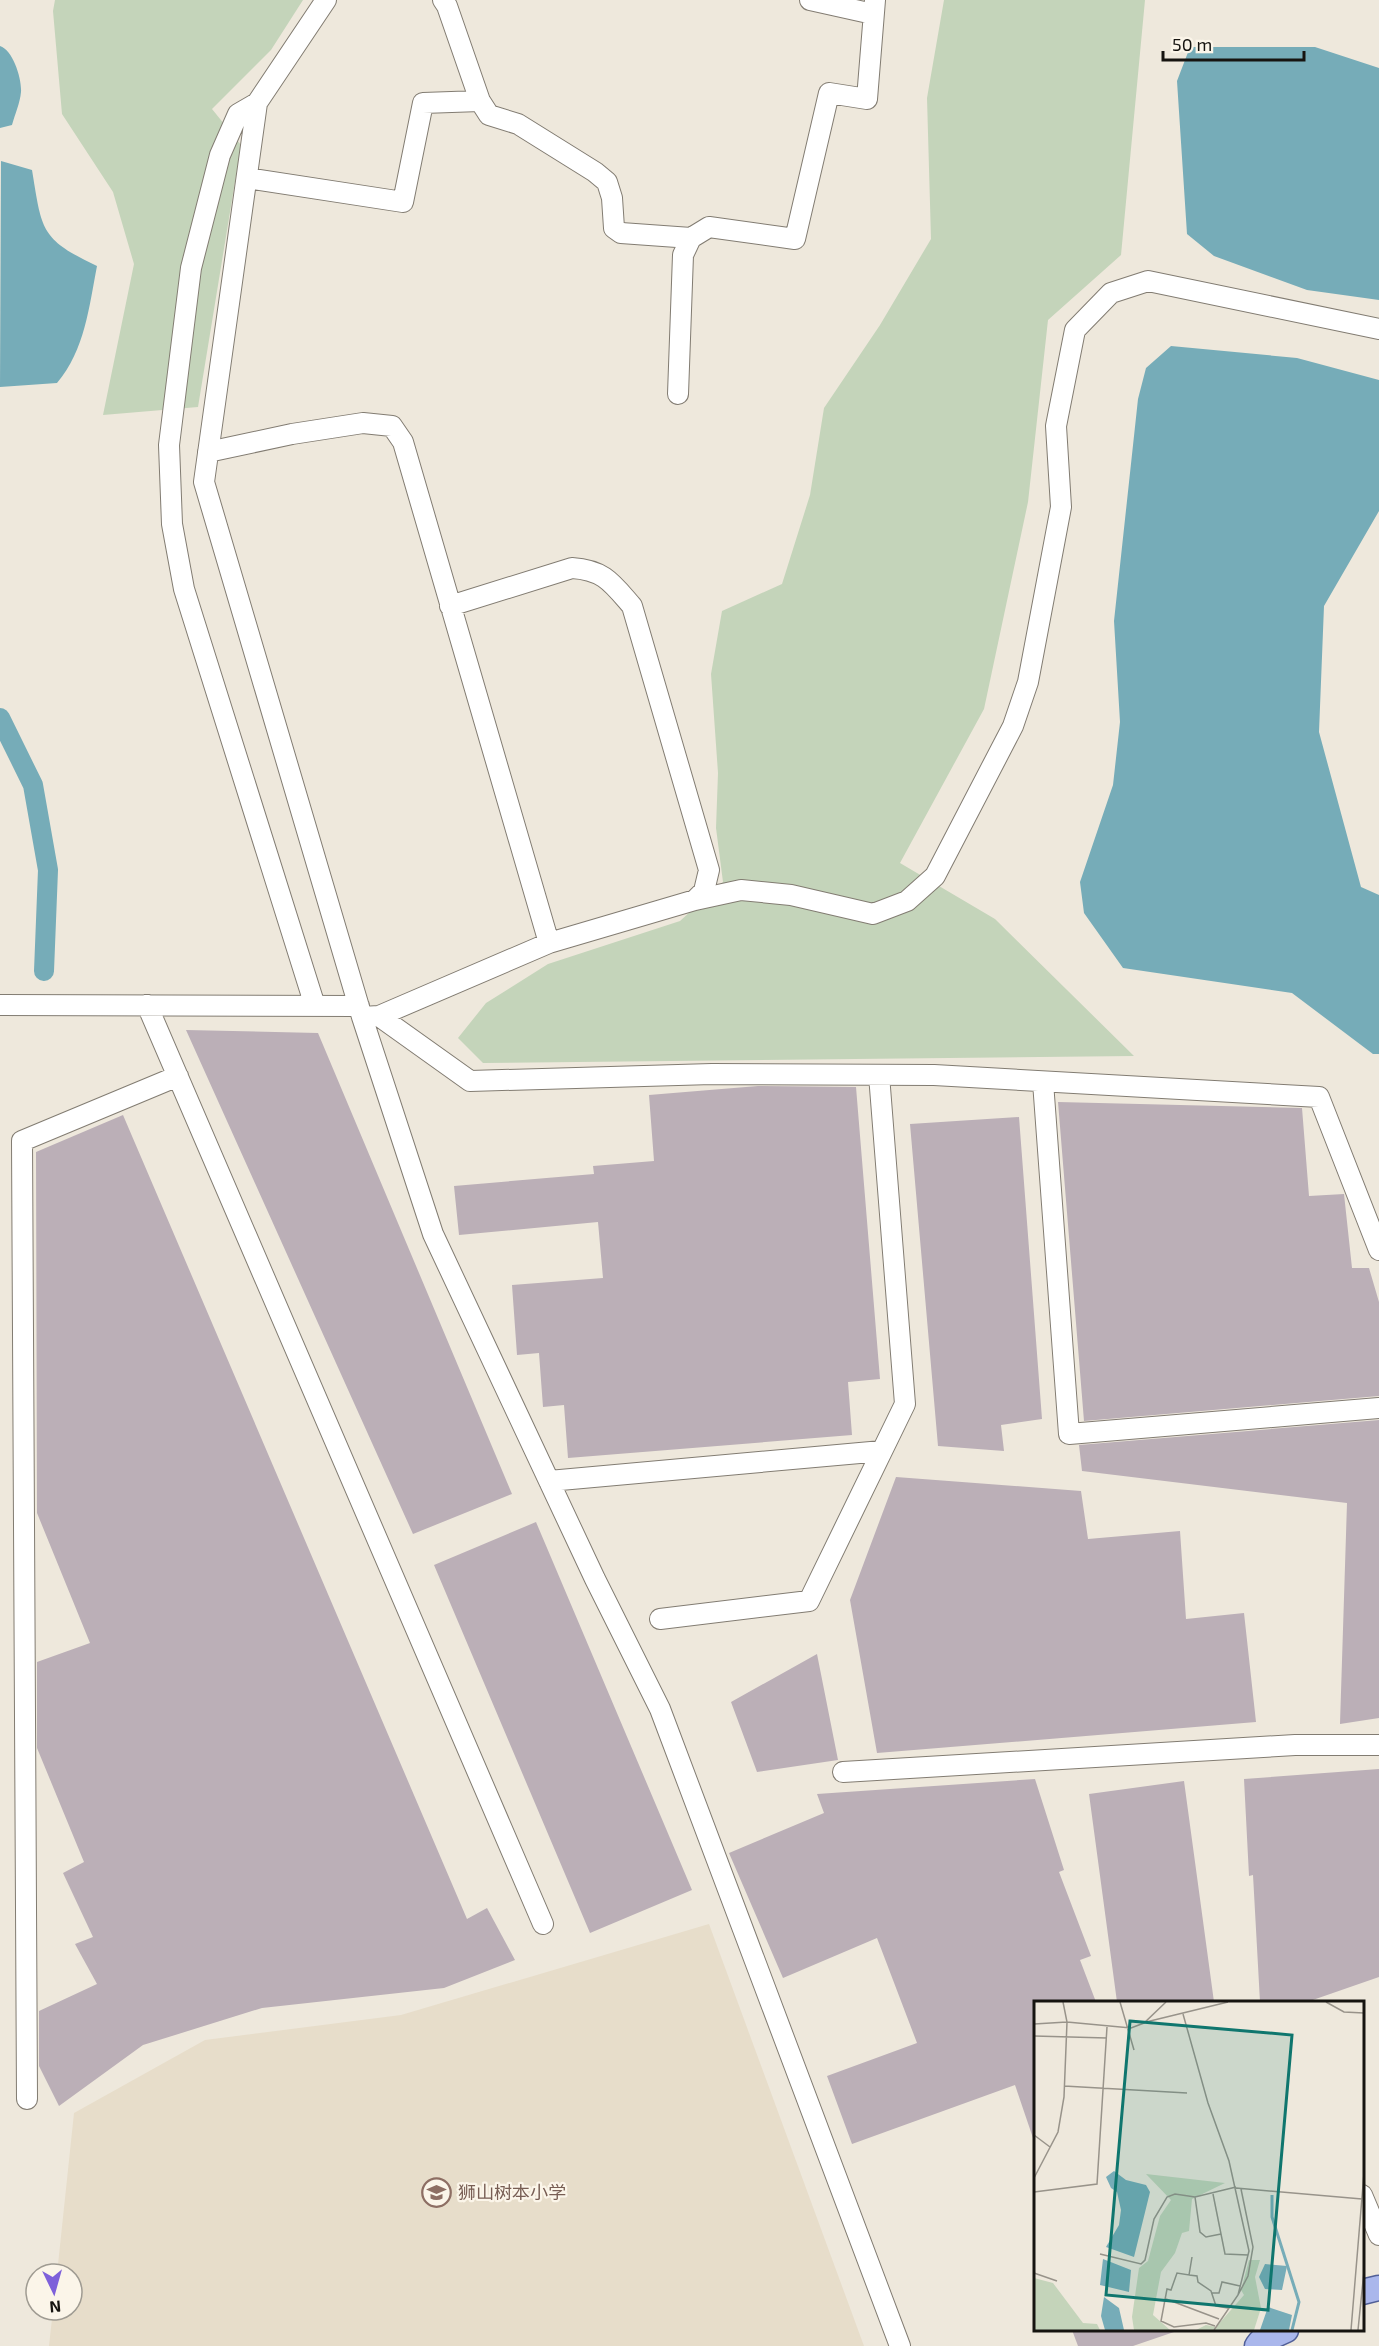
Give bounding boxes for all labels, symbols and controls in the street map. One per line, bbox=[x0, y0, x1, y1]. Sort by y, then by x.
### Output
scale bar bbox=[1163, 24, 1304, 62]
text: 50 m bbox=[1172, 33, 1212, 55]
inset map bbox=[1034, 2001, 1364, 2331]
school or university icon: 狮山树本小学 bbox=[421, 2177, 453, 2209]
place label: 狮山树本小学 bbox=[458, 2181, 566, 2203]
north arrow bbox=[24, 2262, 84, 2322]
text: N bbox=[49, 2297, 62, 2317]

